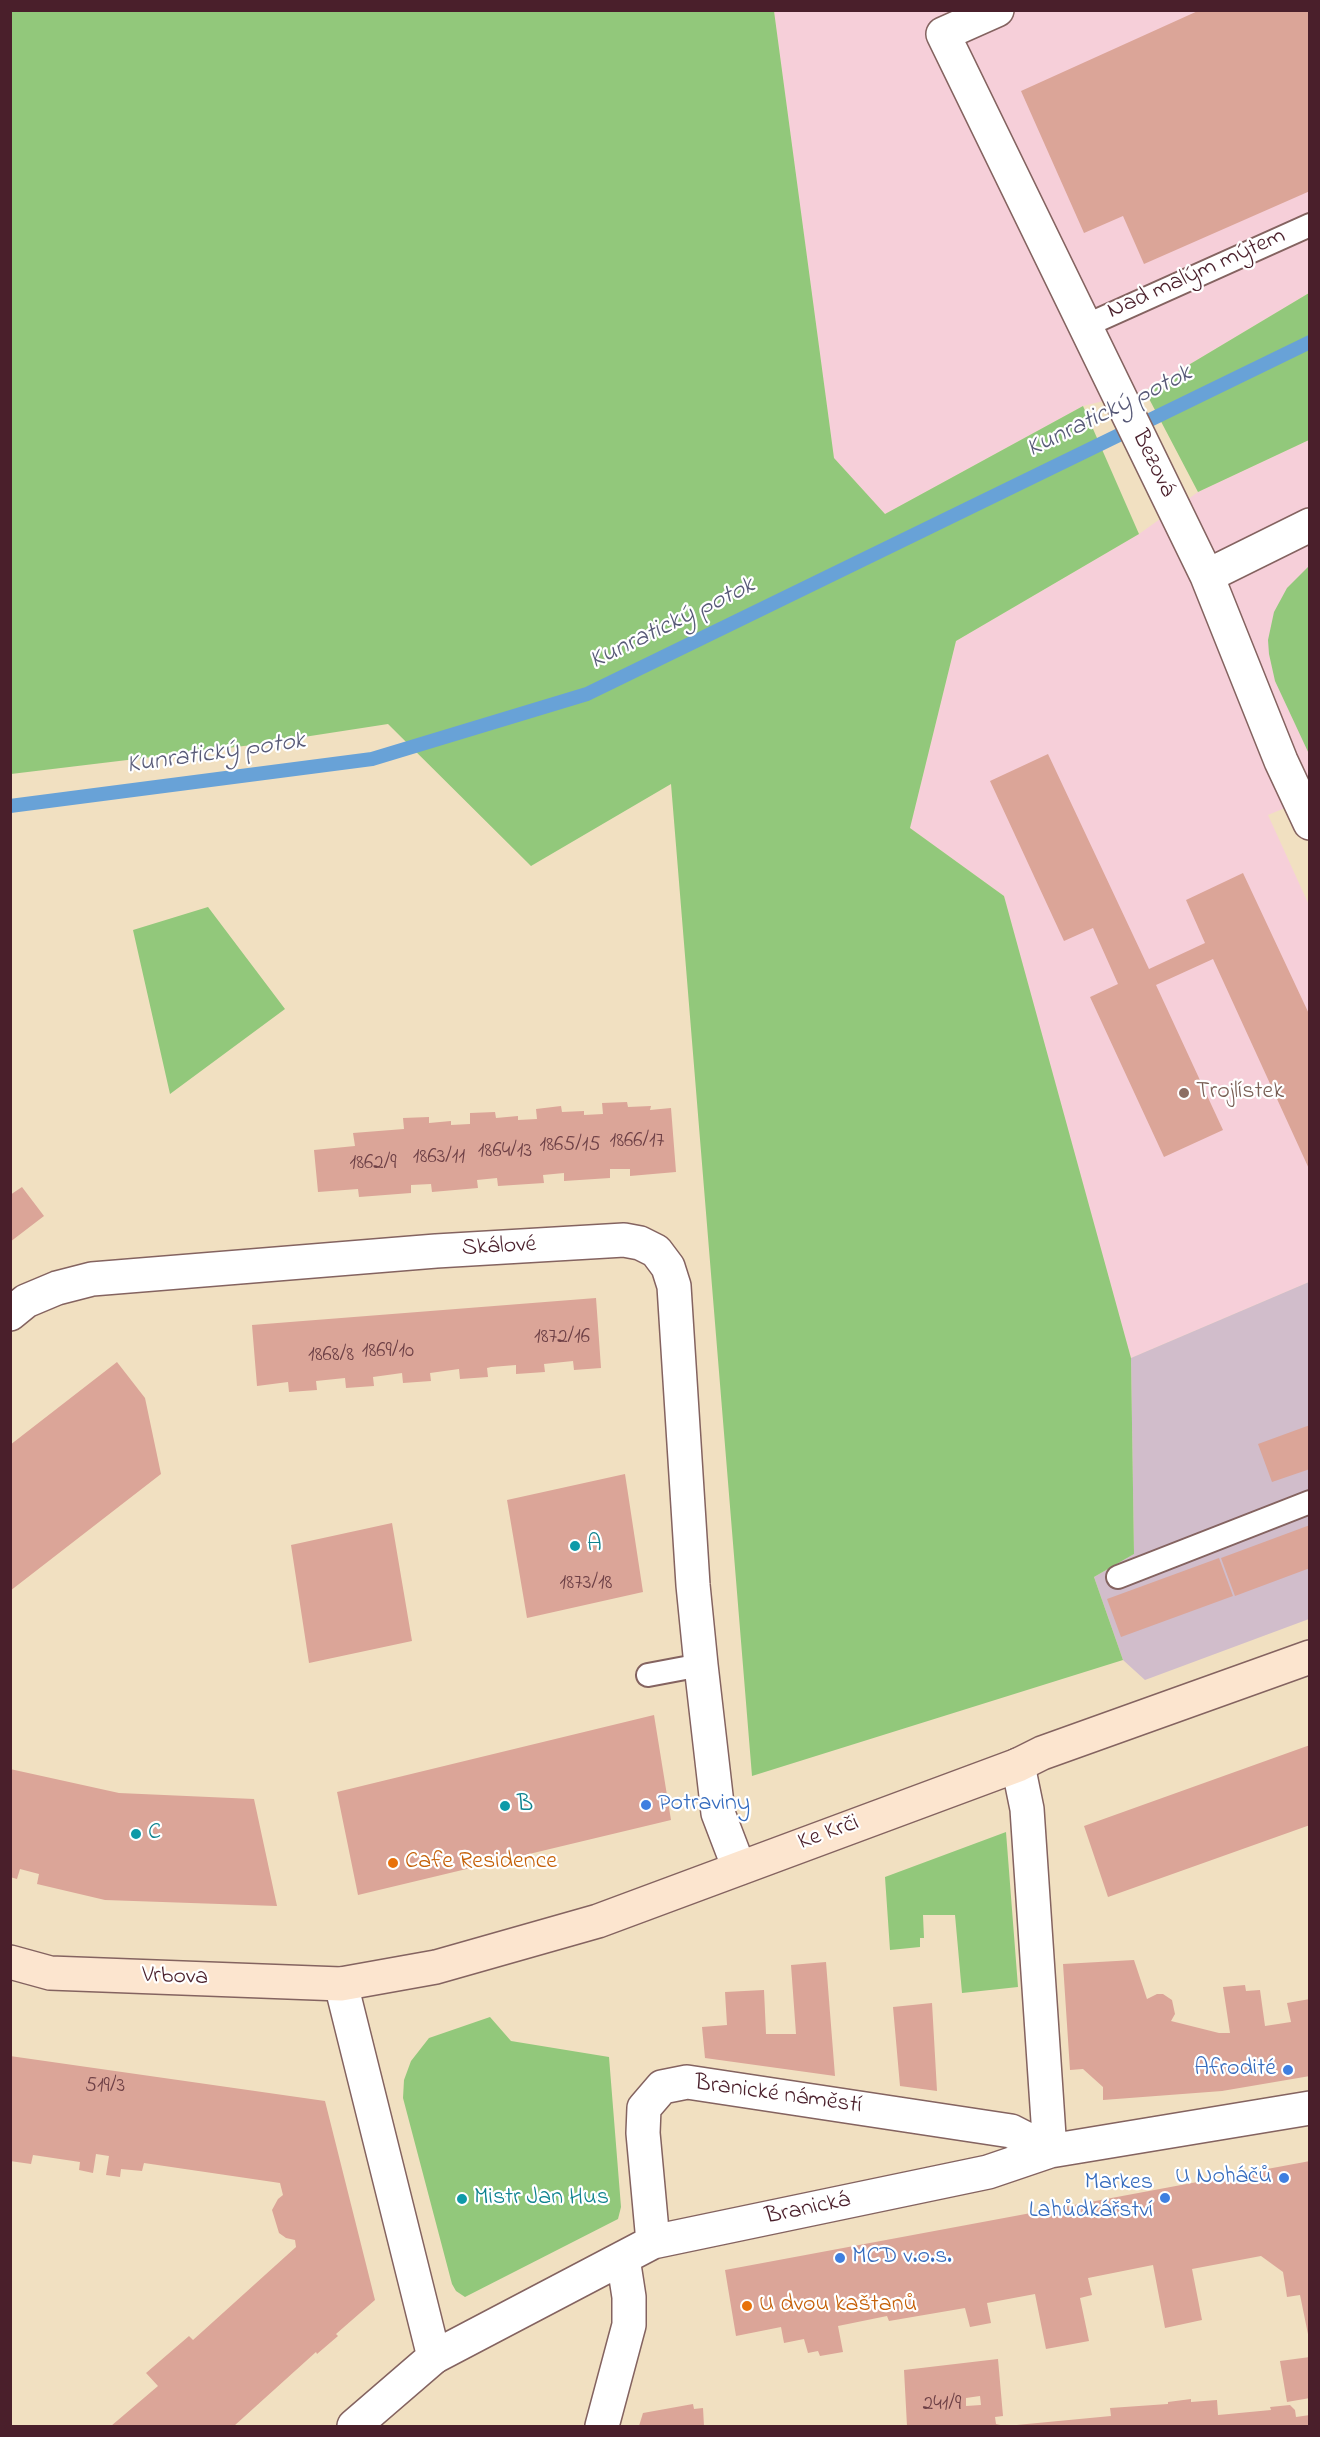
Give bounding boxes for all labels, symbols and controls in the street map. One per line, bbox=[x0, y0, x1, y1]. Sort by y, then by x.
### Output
street label: Nad malým mýtem bbox=[1104, 223, 1290, 327]
water label: Kunratický potok bbox=[1022, 359, 1198, 467]
street label: Bezová bbox=[1124, 426, 1180, 502]
water label: Kunratický potok bbox=[585, 571, 761, 679]
water label: Kunratický potok bbox=[125, 727, 307, 783]
place label: Trojlístek bbox=[1196, 1079, 1284, 1107]
marker: Trojlístek bbox=[1177, 1086, 1191, 1100]
house number: 1866/17 bbox=[610, 1130, 664, 1156]
house number: 1865/15 bbox=[539, 1134, 601, 1160]
house number: 1864/13 bbox=[478, 1140, 532, 1166]
house number: 1863/11 bbox=[413, 1146, 465, 1172]
house number: 1862/9 bbox=[349, 1152, 397, 1178]
street label: Skálové bbox=[461, 1232, 537, 1264]
house number: 1872/16 bbox=[534, 1326, 590, 1352]
house number: 1869/10 bbox=[362, 1340, 414, 1366]
house number: 1868/8 bbox=[308, 1344, 354, 1370]
place label: A bbox=[587, 1532, 602, 1560]
marker: A bbox=[568, 1539, 582, 1553]
house number: 1873/18 bbox=[560, 1572, 612, 1598]
place label: Potraviny bbox=[658, 1791, 750, 1819]
place label: B bbox=[517, 1792, 533, 1820]
marker: Potraviny bbox=[639, 1798, 653, 1812]
marker: B bbox=[498, 1799, 512, 1813]
street label: Ke Krči bbox=[795, 1810, 863, 1858]
place label: C bbox=[148, 1820, 161, 1848]
marker: C bbox=[129, 1827, 143, 1841]
place label: Cafe Residence bbox=[405, 1849, 557, 1877]
marker: Cafe Residence bbox=[386, 1856, 400, 1870]
street label: Vrbova bbox=[141, 1962, 209, 1994]
place label: Afrodité bbox=[1194, 2056, 1276, 2084]
marker: Afrodité bbox=[1281, 2063, 1295, 2077]
street label: Branické náměstí bbox=[693, 2070, 863, 2122]
house number: 519/3 bbox=[85, 2075, 125, 2101]
place label: U Noháčů bbox=[1175, 2164, 1272, 2192]
place label: Markes Lahůdkářství bbox=[1029, 2170, 1153, 2226]
marker: U Noháčů bbox=[1277, 2171, 1291, 2185]
place label: Mistr Jan Hus bbox=[474, 2185, 609, 2213]
street label: Branická bbox=[763, 2187, 853, 2233]
marker: Markes Lahůdkářství bbox=[1158, 2191, 1172, 2205]
marker: Mistr Jan Hus bbox=[455, 2192, 469, 2206]
place label: MCD v.o.s. bbox=[852, 2244, 952, 2272]
marker: MCD v.o.s. bbox=[833, 2251, 847, 2265]
place label: U dvou kaštanů bbox=[759, 2292, 917, 2320]
marker: U dvou kaštanů bbox=[740, 2299, 754, 2313]
house number: 241/9 bbox=[923, 2393, 961, 2419]

